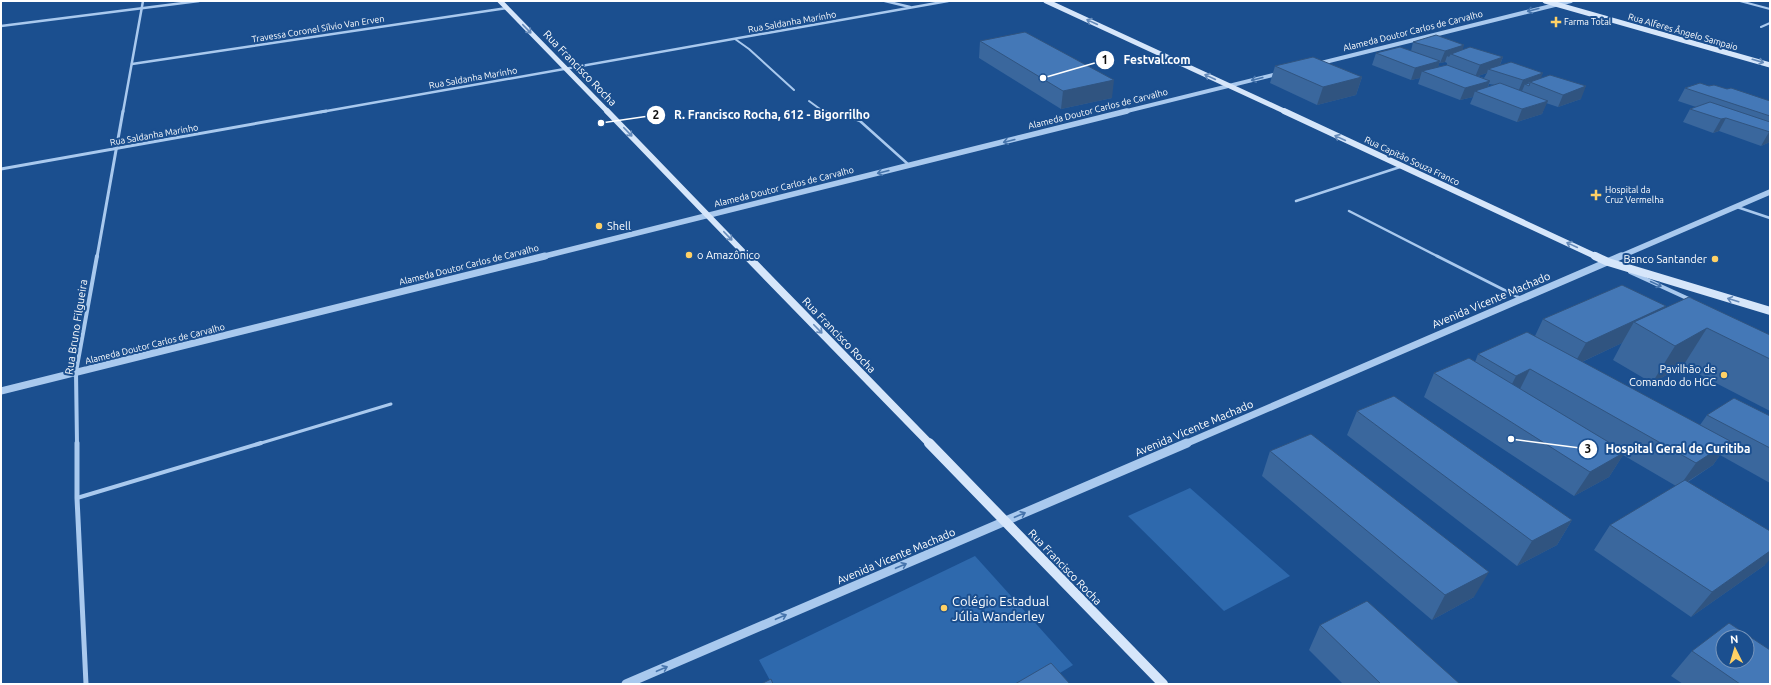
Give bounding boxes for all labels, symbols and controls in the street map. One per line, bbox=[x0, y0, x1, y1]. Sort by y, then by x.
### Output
one-way arrow bbox=[1527, 7, 1540, 15]
street label: Rua Saldanha Marinho bbox=[747, 9, 837, 35]
street label: Alameda Doutor Carlos de Carvalho bbox=[1342, 9, 1484, 53]
street label: Rua Alferes Ângelo Sampaio bbox=[1627, 10, 1740, 52]
street label: Travessa Coronel Sílvio Van Erven bbox=[251, 14, 385, 44]
marker: Farma Total bbox=[1551, 17, 1561, 27]
place label: Farma Total bbox=[1564, 17, 1612, 27]
one-way arrow bbox=[1086, 18, 1098, 25]
one-way arrow bbox=[522, 24, 532, 34]
street label: Rua Francisco Rocha bbox=[541, 28, 619, 108]
callout: Festval.com bbox=[1095, 48, 1198, 72]
text: 1 bbox=[1102, 53, 1108, 66]
text: Festval.com bbox=[1123, 53, 1191, 66]
one-way arrow bbox=[1751, 58, 1764, 65]
street label: Rua Saldanha Marinho bbox=[428, 65, 518, 91]
one-way arrow bbox=[1204, 73, 1216, 80]
one-way arrow bbox=[1251, 76, 1264, 83]
street label: Alameda Doutor Carlos de Carvalho bbox=[1027, 87, 1169, 131]
callout: R. Francisco Rocha, 612 - Bigorrilho bbox=[646, 103, 878, 127]
text: 2 bbox=[653, 108, 660, 121]
text: R. Francisco Rocha, 612 - Bigorrilho bbox=[674, 108, 870, 121]
street label: Rua Saldanha Marinho bbox=[109, 122, 199, 148]
one-way arrow bbox=[623, 127, 633, 137]
one-way arrow bbox=[1335, 134, 1347, 141]
street label: Rua Capitão Souza Franco bbox=[1363, 135, 1461, 187]
one-way arrow bbox=[1003, 137, 1016, 145]
street label: Alameda Doutor Carlos de Carvalho bbox=[713, 165, 855, 209]
one-way arrow bbox=[876, 169, 889, 176]
place label: Hospital da Cruz Vermelha bbox=[1605, 185, 1664, 205]
marker: Hospital da Cruz Vermelha bbox=[1590, 189, 1602, 201]
place label: Shell bbox=[607, 220, 631, 232]
marker: Shell bbox=[594, 221, 604, 231]
one-way arrow bbox=[723, 231, 733, 241]
one-way arrow bbox=[1567, 241, 1579, 248]
street label: Alameda Doutor Carlos de Carvalho bbox=[398, 243, 540, 287]
place label: o Amazônico bbox=[697, 249, 760, 261]
marker: o Amazônico bbox=[684, 250, 694, 260]
place label: Banco Santander bbox=[1623, 253, 1708, 265]
marker: Banco Santander bbox=[1710, 254, 1720, 264]
street label: Avenida Vicente Machado bbox=[1430, 270, 1552, 330]
street label: Rua Bruno Filgueira bbox=[63, 278, 89, 376]
one-way arrow bbox=[1650, 281, 1662, 288]
street label: Rua Francisco Rocha bbox=[800, 295, 878, 375]
one-way arrow bbox=[1726, 296, 1739, 303]
street label: Alameda Doutor Carlos de Carvalho bbox=[84, 322, 226, 366]
one-way arrow bbox=[813, 324, 823, 334]
place label: Pavilhão de Comando do HGC bbox=[1629, 363, 1716, 388]
marker: Pavilhão de Comando do HGC bbox=[1719, 370, 1729, 380]
street label: Avenida Vicente Machado bbox=[1133, 398, 1255, 458]
callout: Hospital Geral de Curitiba bbox=[1578, 437, 1759, 461]
text: 3 bbox=[1585, 442, 1591, 455]
text: Hospital Geral de Curitiba bbox=[1605, 442, 1751, 455]
one-way arrow bbox=[1014, 511, 1026, 518]
street label: Avenida Vicente Machado bbox=[835, 526, 957, 586]
street label: Rua Francisco Rocha bbox=[1026, 527, 1104, 607]
one-way arrow bbox=[894, 562, 906, 569]
place label: Colégio Estadual Júlia Wanderley bbox=[952, 594, 1050, 623]
marker: Colégio Estadual Júlia Wanderley bbox=[939, 603, 949, 613]
one-way arrow bbox=[775, 613, 787, 621]
north arrow bbox=[1715, 629, 1755, 669]
text: N bbox=[1730, 633, 1739, 645]
one-way arrow bbox=[655, 664, 667, 672]

